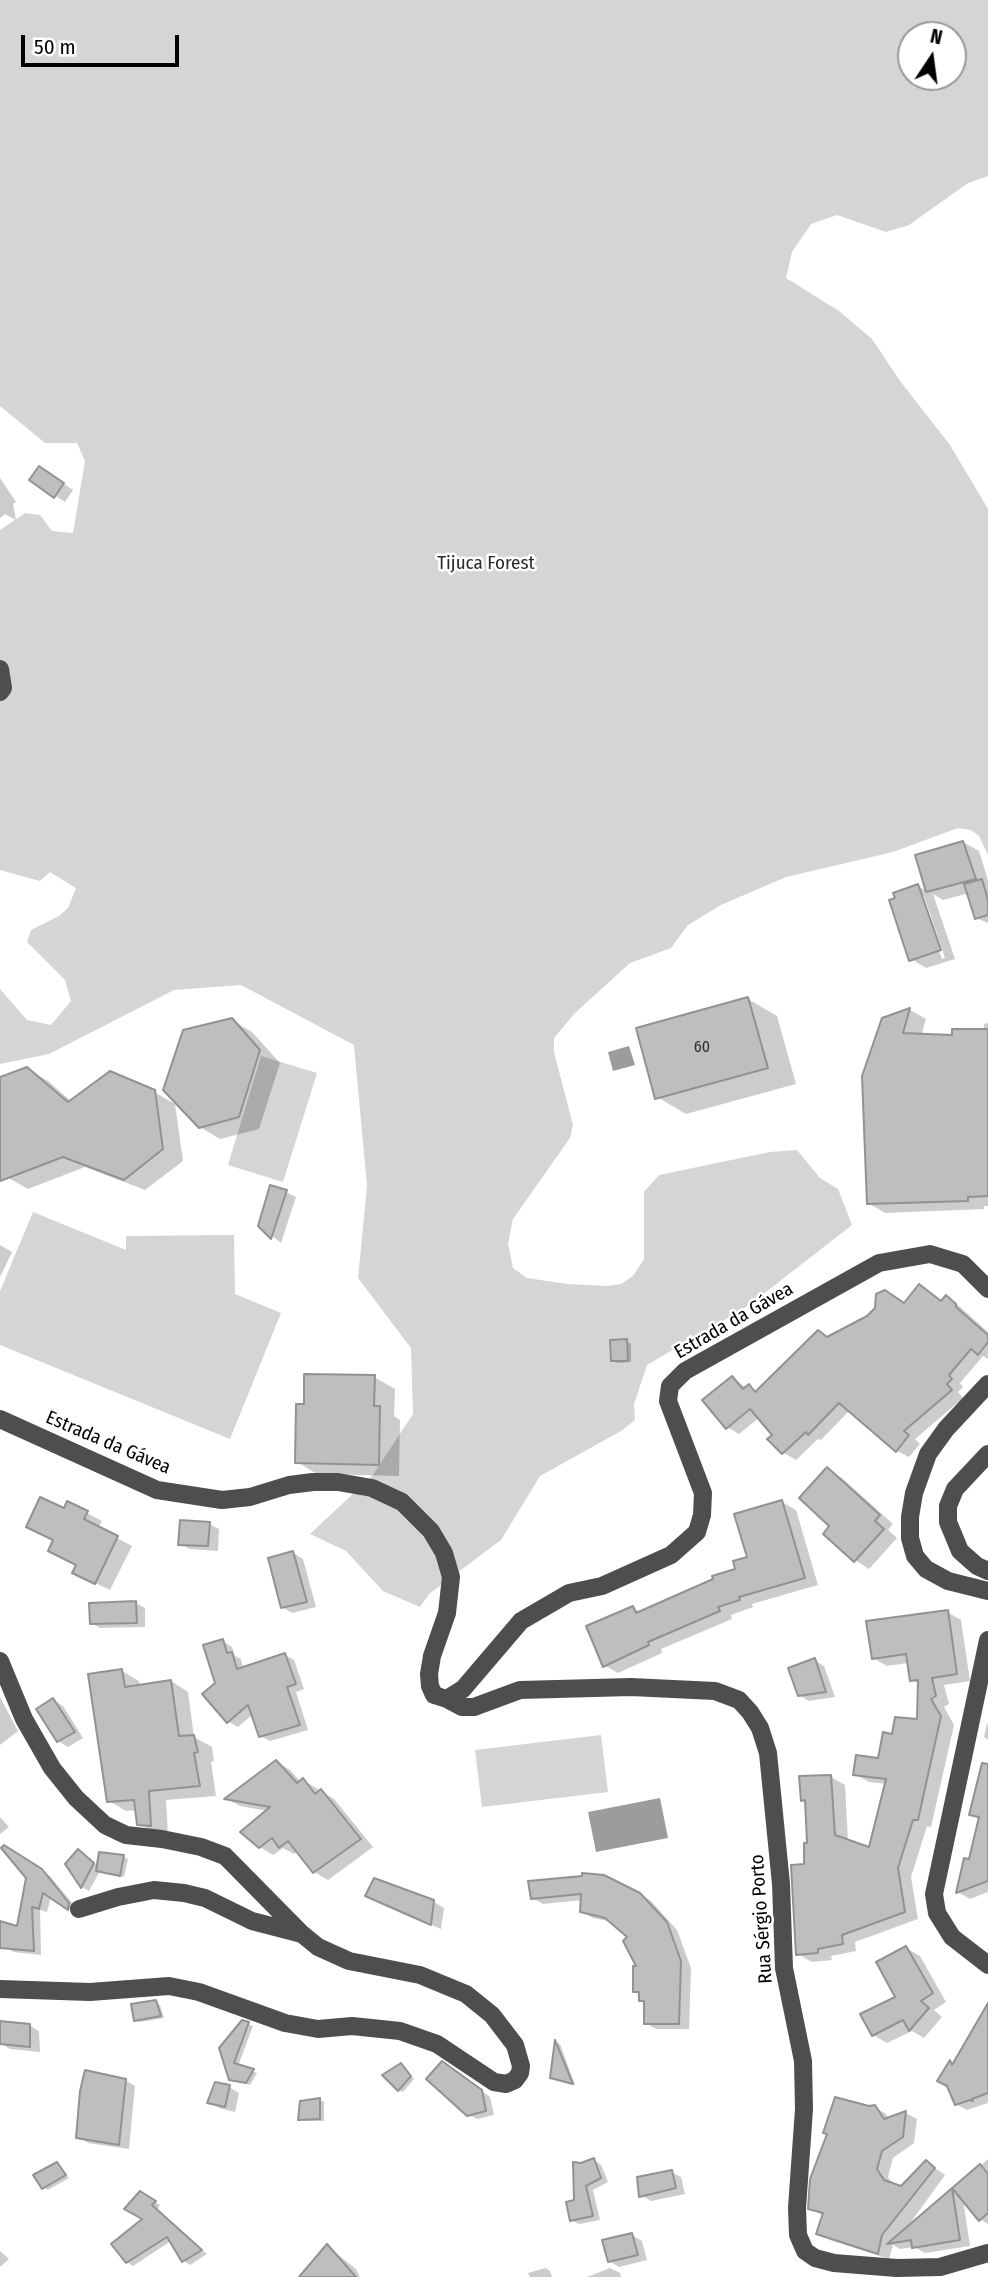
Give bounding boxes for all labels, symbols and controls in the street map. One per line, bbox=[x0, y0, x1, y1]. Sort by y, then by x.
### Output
scale bar bbox=[24, 21, 182, 65]
north arrow bbox=[897, 21, 967, 91]
text: N bbox=[928, 25, 945, 49]
text: 50 m bbox=[34, 34, 76, 60]
park label: Tijuca Forest bbox=[437, 553, 535, 575]
house number: 60 bbox=[694, 1038, 710, 1058]
street label: Estrada da Gávea bbox=[671, 1278, 797, 1364]
street label: Estrada da Gávea bbox=[42, 1406, 174, 1480]
street label: Rua Sérgio Porto bbox=[746, 1854, 778, 1984]

